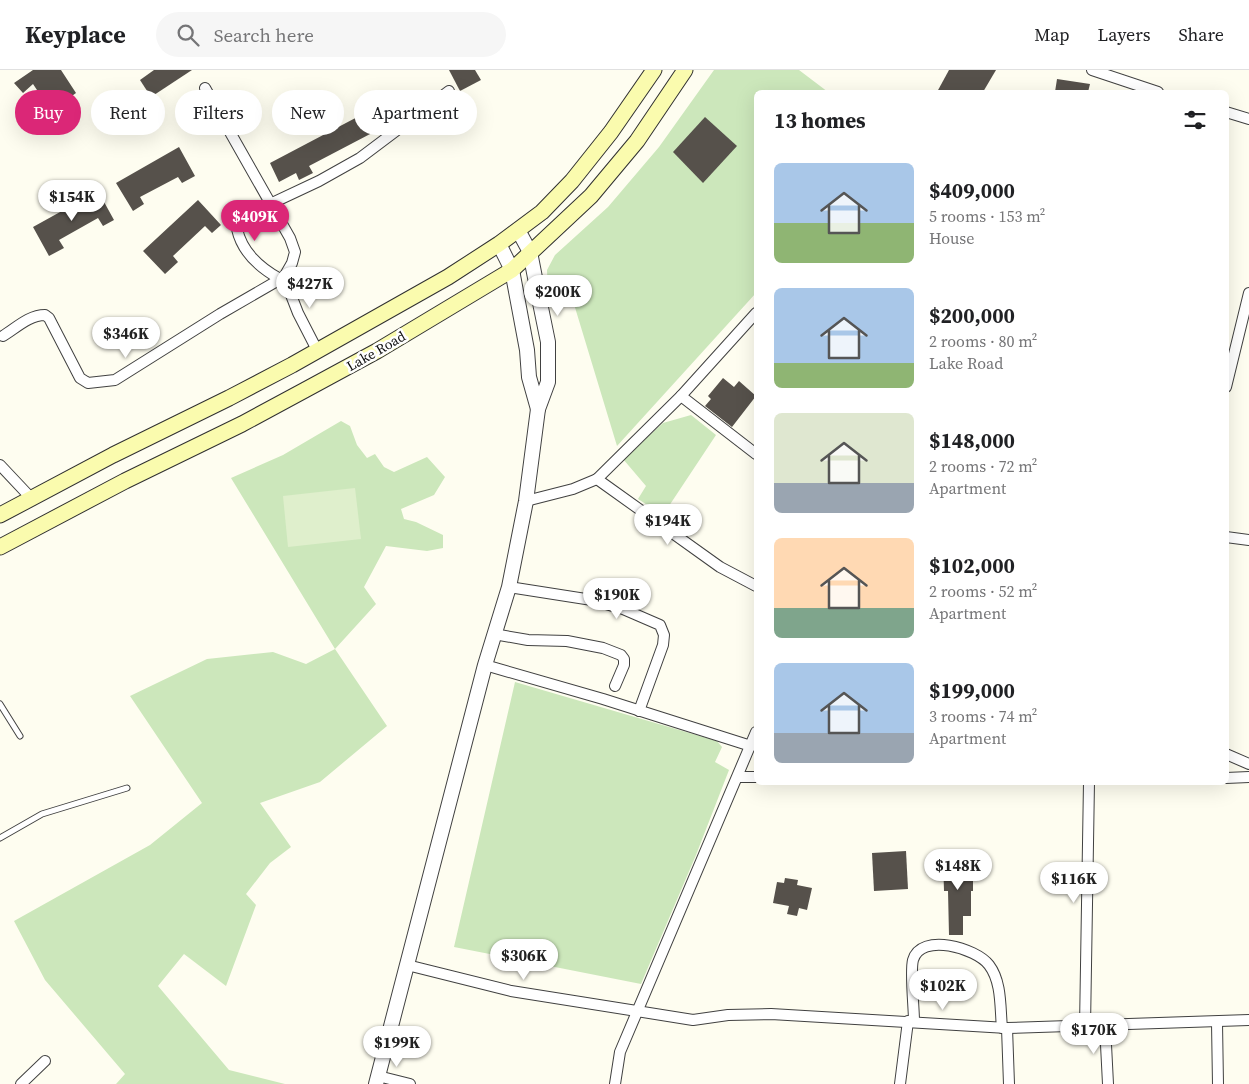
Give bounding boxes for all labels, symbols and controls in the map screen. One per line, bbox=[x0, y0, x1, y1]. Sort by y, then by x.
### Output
search box bbox=[156, 12, 506, 57]
text: Keyplace bbox=[25, 18, 126, 51]
icon: search bbox=[174, 21, 202, 49]
text: Search here bbox=[214, 22, 314, 48]
text: Map bbox=[1034, 22, 1069, 47]
text: Layers bbox=[1097, 22, 1150, 47]
text: Share bbox=[1178, 22, 1224, 47]
chip: Buy bbox=[15, 90, 81, 135]
chip: Rent bbox=[91, 90, 165, 135]
chip: Filters bbox=[175, 90, 262, 135]
chip: New bbox=[272, 90, 344, 135]
chip: Apartment bbox=[354, 90, 477, 135]
text: 13 homes bbox=[774, 106, 866, 135]
icon: filters bbox=[1181, 106, 1209, 134]
text: $409,000 bbox=[929, 176, 1015, 205]
pin: $154K bbox=[37, 180, 107, 222]
icon: home bbox=[814, 183, 874, 243]
text: $154K bbox=[49, 185, 95, 207]
pin: $409K bbox=[220, 200, 290, 242]
text: $409K bbox=[232, 205, 278, 227]
text: 5 rooms · 153 m² bbox=[929, 205, 1045, 227]
text: House bbox=[929, 227, 974, 249]
pin: $427K bbox=[275, 266, 345, 309]
text: $427K bbox=[287, 272, 333, 294]
pin: $200K bbox=[523, 274, 593, 317]
text: $200K bbox=[535, 280, 581, 302]
text: $200,000 bbox=[929, 301, 1015, 330]
icon: home bbox=[814, 308, 874, 368]
pin: $346K bbox=[91, 316, 161, 359]
text: $346K bbox=[103, 322, 149, 344]
street label: Lake Road bbox=[343, 326, 409, 376]
text: 2 rooms · 80 m² bbox=[929, 330, 1037, 352]
text: Lake Road bbox=[929, 352, 1003, 374]
text: $148,000 bbox=[929, 426, 1015, 455]
icon: home bbox=[814, 433, 874, 493]
text: 2 rooms · 72 m² bbox=[929, 455, 1037, 477]
text: Apartment bbox=[929, 477, 1006, 499]
pin: $194K bbox=[633, 504, 703, 546]
text: $194K bbox=[645, 509, 691, 531]
text: $102,000 bbox=[929, 551, 1015, 580]
icon: home bbox=[814, 558, 874, 618]
pin: $190K bbox=[582, 578, 652, 620]
text: 2 rooms · 52 m² bbox=[929, 580, 1037, 602]
text: $190K bbox=[594, 583, 640, 605]
text: Apartment bbox=[929, 602, 1006, 624]
text: $199,000 bbox=[929, 676, 1015, 705]
icon: home bbox=[814, 683, 874, 743]
text: 3 rooms · 74 m² bbox=[929, 705, 1037, 727]
text: Apartment bbox=[929, 727, 1006, 749]
pin: $148K bbox=[923, 848, 993, 891]
text: $148K bbox=[935, 854, 981, 876]
pin: $116K bbox=[1039, 862, 1109, 904]
text: $116K bbox=[1051, 867, 1097, 889]
pin: $306K bbox=[489, 938, 559, 981]
text: $306K bbox=[501, 944, 547, 966]
pin: $102K bbox=[908, 968, 978, 1011]
text: $102K bbox=[920, 974, 966, 996]
pin: $170K bbox=[1059, 1012, 1129, 1055]
text: $170K bbox=[1071, 1018, 1117, 1040]
pin: $199K bbox=[362, 1026, 432, 1068]
text: $199K bbox=[374, 1031, 420, 1053]

